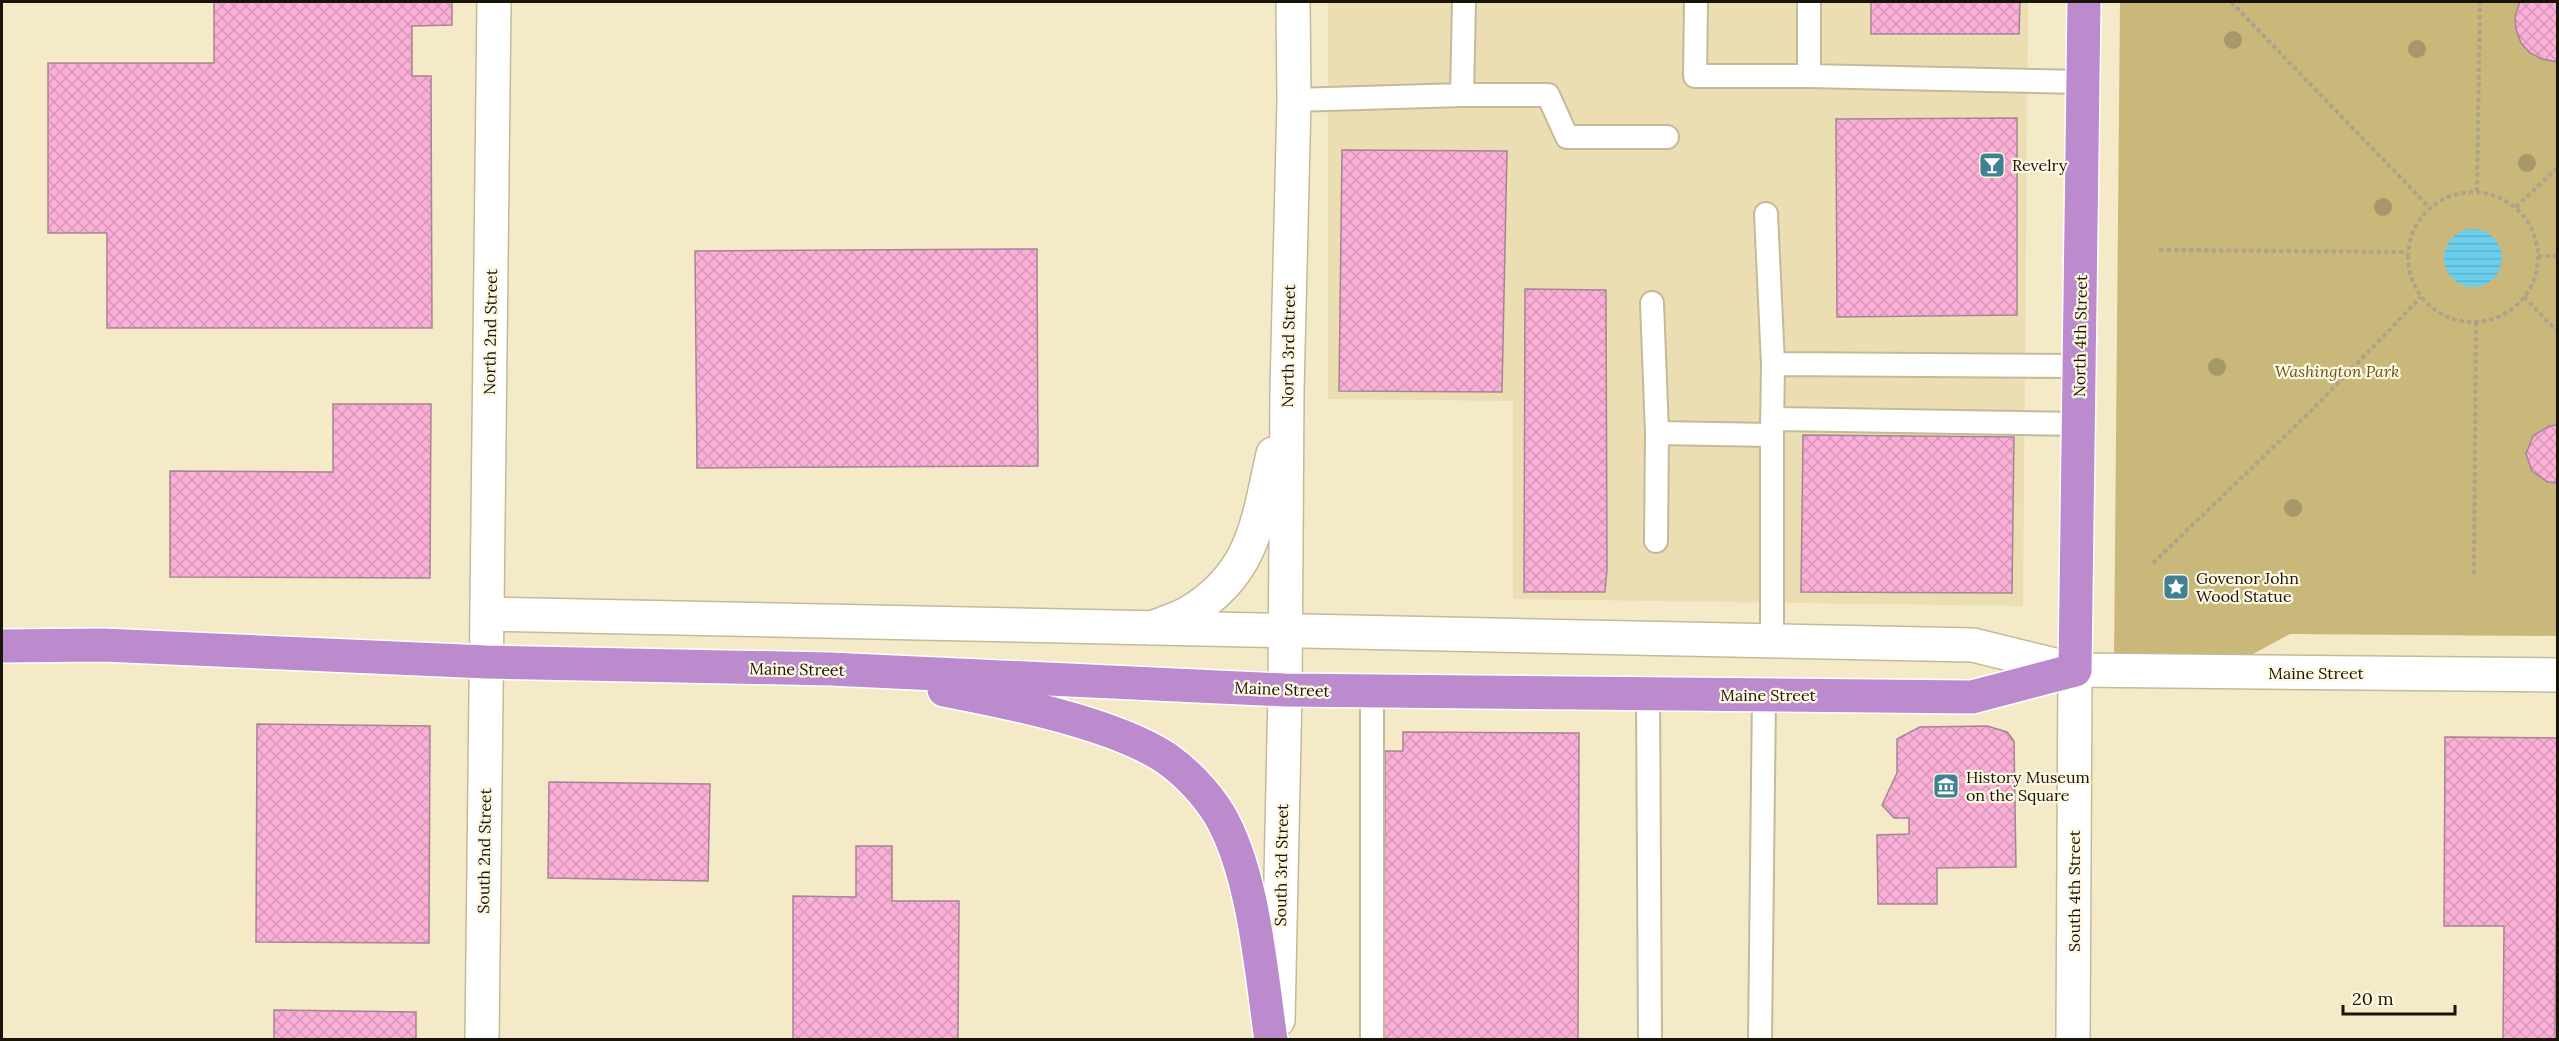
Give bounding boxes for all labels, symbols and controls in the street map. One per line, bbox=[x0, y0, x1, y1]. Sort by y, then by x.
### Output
bar icon: Revelry bbox=[1977, 150, 2007, 180]
place label: Revelry bbox=[2012, 155, 2068, 175]
street label: North 2nd Street bbox=[479, 268, 501, 395]
street label: North 4th Street bbox=[2069, 274, 2091, 397]
street label: North 3rd Street bbox=[1277, 283, 1299, 408]
park label: Washington Park bbox=[2275, 361, 2399, 381]
place label: Govenor John Wood Statue bbox=[2196, 568, 2299, 606]
place icon: Govenor John Wood Statue bbox=[2161, 572, 2191, 602]
street label: Maine Street bbox=[749, 658, 846, 680]
street label: Maine Street bbox=[2268, 663, 2364, 683]
street label: Maine Street bbox=[1234, 677, 1331, 701]
street label: Maine Street bbox=[1720, 685, 1816, 705]
place label: History Museum on the Square bbox=[1966, 767, 2090, 805]
museum icon: History Museum on the Square bbox=[1931, 771, 1961, 801]
street label: South 2nd Street bbox=[473, 787, 495, 914]
street label: South 3rd Street bbox=[1270, 803, 1292, 927]
street label: South 4th Street bbox=[2064, 829, 2084, 952]
scale bar bbox=[2343, 978, 2456, 1016]
text: 20 m bbox=[2352, 987, 2394, 1010]

